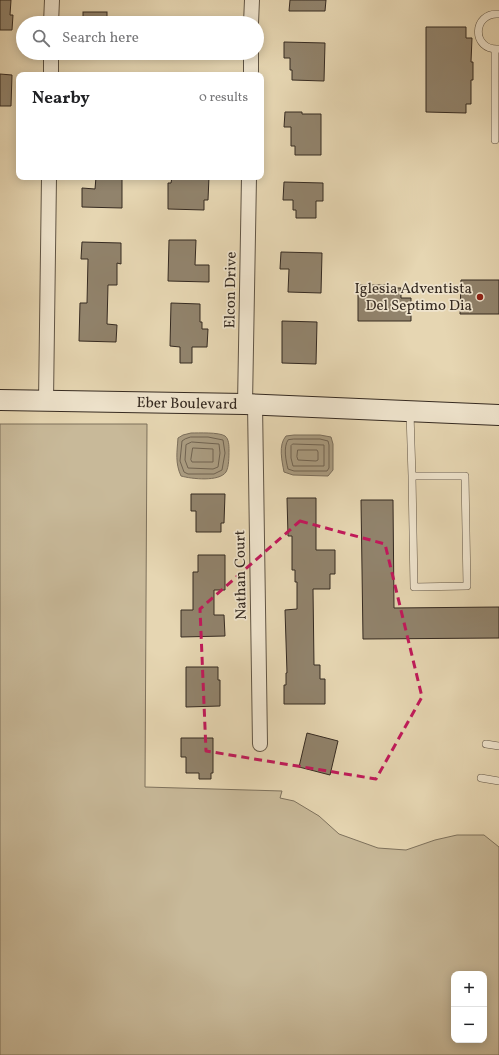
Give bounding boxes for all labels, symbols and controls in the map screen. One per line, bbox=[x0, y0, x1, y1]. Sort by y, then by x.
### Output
search box bbox=[16, 16, 264, 60]
icon: search bbox=[30, 27, 52, 49]
text: Search here bbox=[62, 28, 139, 49]
text: Nearby bbox=[32, 87, 90, 110]
text: 0 results bbox=[199, 89, 248, 107]
street label: Elcon Drive bbox=[220, 251, 243, 329]
place label: Iglesia Adventista Del Septimo Dia bbox=[355, 279, 472, 317]
marker: Iglesia Adventista Del Septimo Dia bbox=[475, 292, 485, 302]
street label: Eber Boulevard bbox=[136, 393, 238, 416]
street label: Nathan Court bbox=[230, 530, 253, 620]
map controls bbox=[451, 971, 487, 1043]
button: + bbox=[451, 971, 487, 1007]
button: − bbox=[451, 1007, 487, 1043]

